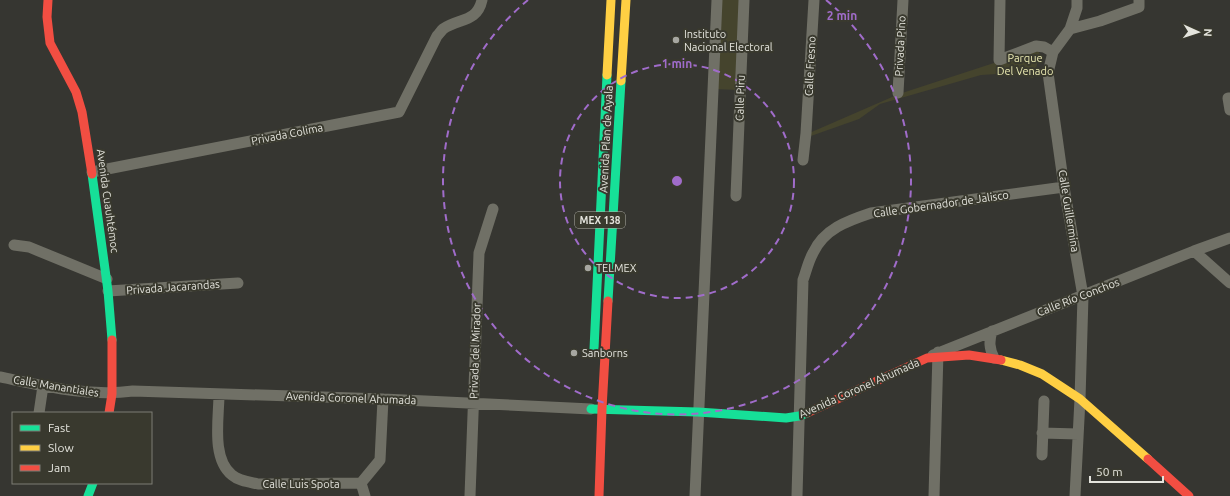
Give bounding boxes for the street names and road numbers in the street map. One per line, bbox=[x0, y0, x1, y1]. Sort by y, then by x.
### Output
street label: Privada Pino bbox=[892, 15, 908, 77]
street label: Calle Fresno bbox=[802, 36, 818, 96]
street label: Calle Piru bbox=[733, 75, 747, 121]
street label: Avenida Plan de Ayala bbox=[597, 85, 615, 193]
street label: Privada Colima bbox=[250, 121, 324, 147]
street label: Avenida Cuauhtémoc bbox=[95, 148, 121, 254]
street label: Calle Guillermina bbox=[1057, 169, 1081, 253]
street label: Calle Gobernador de Jalisco bbox=[873, 189, 1009, 219]
road number: MEX 138 bbox=[575, 212, 625, 228]
street label: Calle Río Conchos bbox=[1035, 276, 1121, 318]
street label: Privada Jacarandas bbox=[126, 278, 220, 296]
street label: Privada del Mirador bbox=[467, 302, 483, 399]
street label: Avenida Coronel Ahumada bbox=[797, 356, 921, 420]
street label: Calle Manantiales bbox=[12, 373, 100, 399]
street label: Avenida Coronel Ahumada bbox=[286, 390, 416, 406]
street label: Calle Luis Spota bbox=[262, 478, 340, 490]

